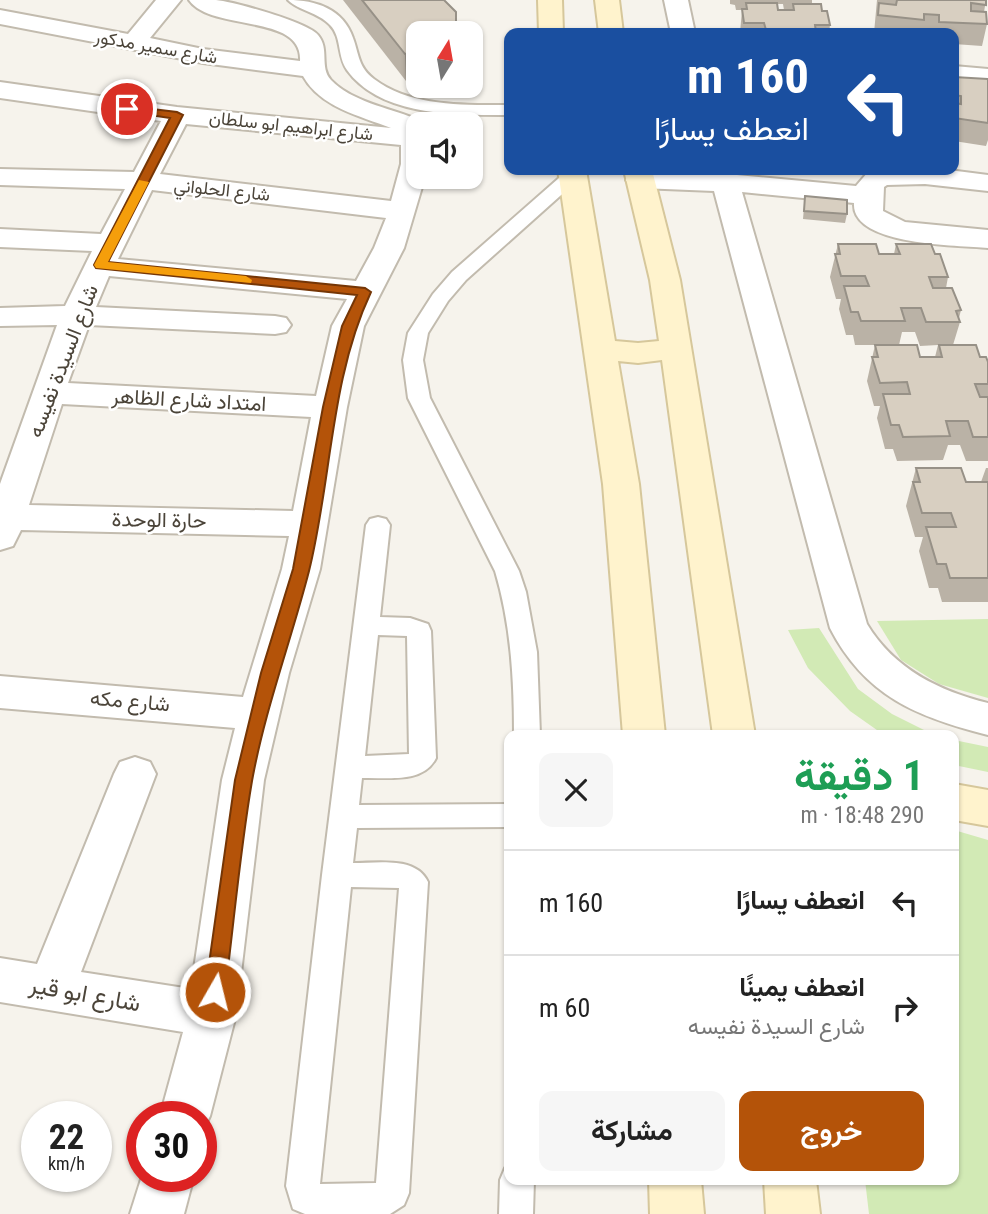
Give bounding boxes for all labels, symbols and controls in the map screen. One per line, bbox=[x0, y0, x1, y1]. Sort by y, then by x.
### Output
north arrow bbox=[406, 21, 483, 98]
map controls bbox=[406, 21, 483, 189]
street label: شارع سمير مدكور bbox=[92, 25, 219, 70]
text: 160 m bbox=[687, 48, 809, 105]
icon: left bbox=[833, 56, 924, 147]
pin bbox=[97, 79, 157, 139]
icon: arrive bbox=[108, 90, 146, 128]
street label: شارع ابراهيم ابو سلطان bbox=[208, 106, 374, 147]
text: انعطف يسارًا bbox=[654, 110, 809, 148]
button: sound bbox=[406, 112, 483, 189]
street label: شارع الحلواني bbox=[172, 174, 271, 210]
street label: شارع السيدة نفيسه bbox=[23, 281, 105, 442]
street label: امتداد شارع الظاهر bbox=[110, 384, 267, 418]
street label: حارة الوحدة bbox=[111, 507, 207, 534]
street label: شارع مكه bbox=[89, 686, 171, 718]
text: 1 دقيقة bbox=[794, 751, 924, 800]
button: close bbox=[539, 753, 613, 827]
text: 290 m · 18:48 bbox=[800, 802, 924, 829]
icon: left bbox=[886, 884, 924, 922]
text: انعطف يسارًا bbox=[736, 885, 865, 915]
text: 160 m bbox=[539, 888, 603, 918]
position arrow bbox=[178, 955, 252, 1029]
street label: شارع ابو قير bbox=[26, 970, 143, 1020]
text: انعطف يمينًا bbox=[739, 972, 865, 1002]
icon: right bbox=[886, 989, 924, 1027]
text: 60 m bbox=[539, 993, 590, 1023]
text: شارع السيدة نفيسه bbox=[688, 1013, 865, 1040]
button: مشاركة bbox=[539, 1091, 725, 1171]
button: خروج bbox=[739, 1091, 924, 1171]
speed limit sign: 30 bbox=[126, 1101, 217, 1192]
text: 22 bbox=[49, 1117, 84, 1158]
text: km/h bbox=[48, 1153, 85, 1174]

